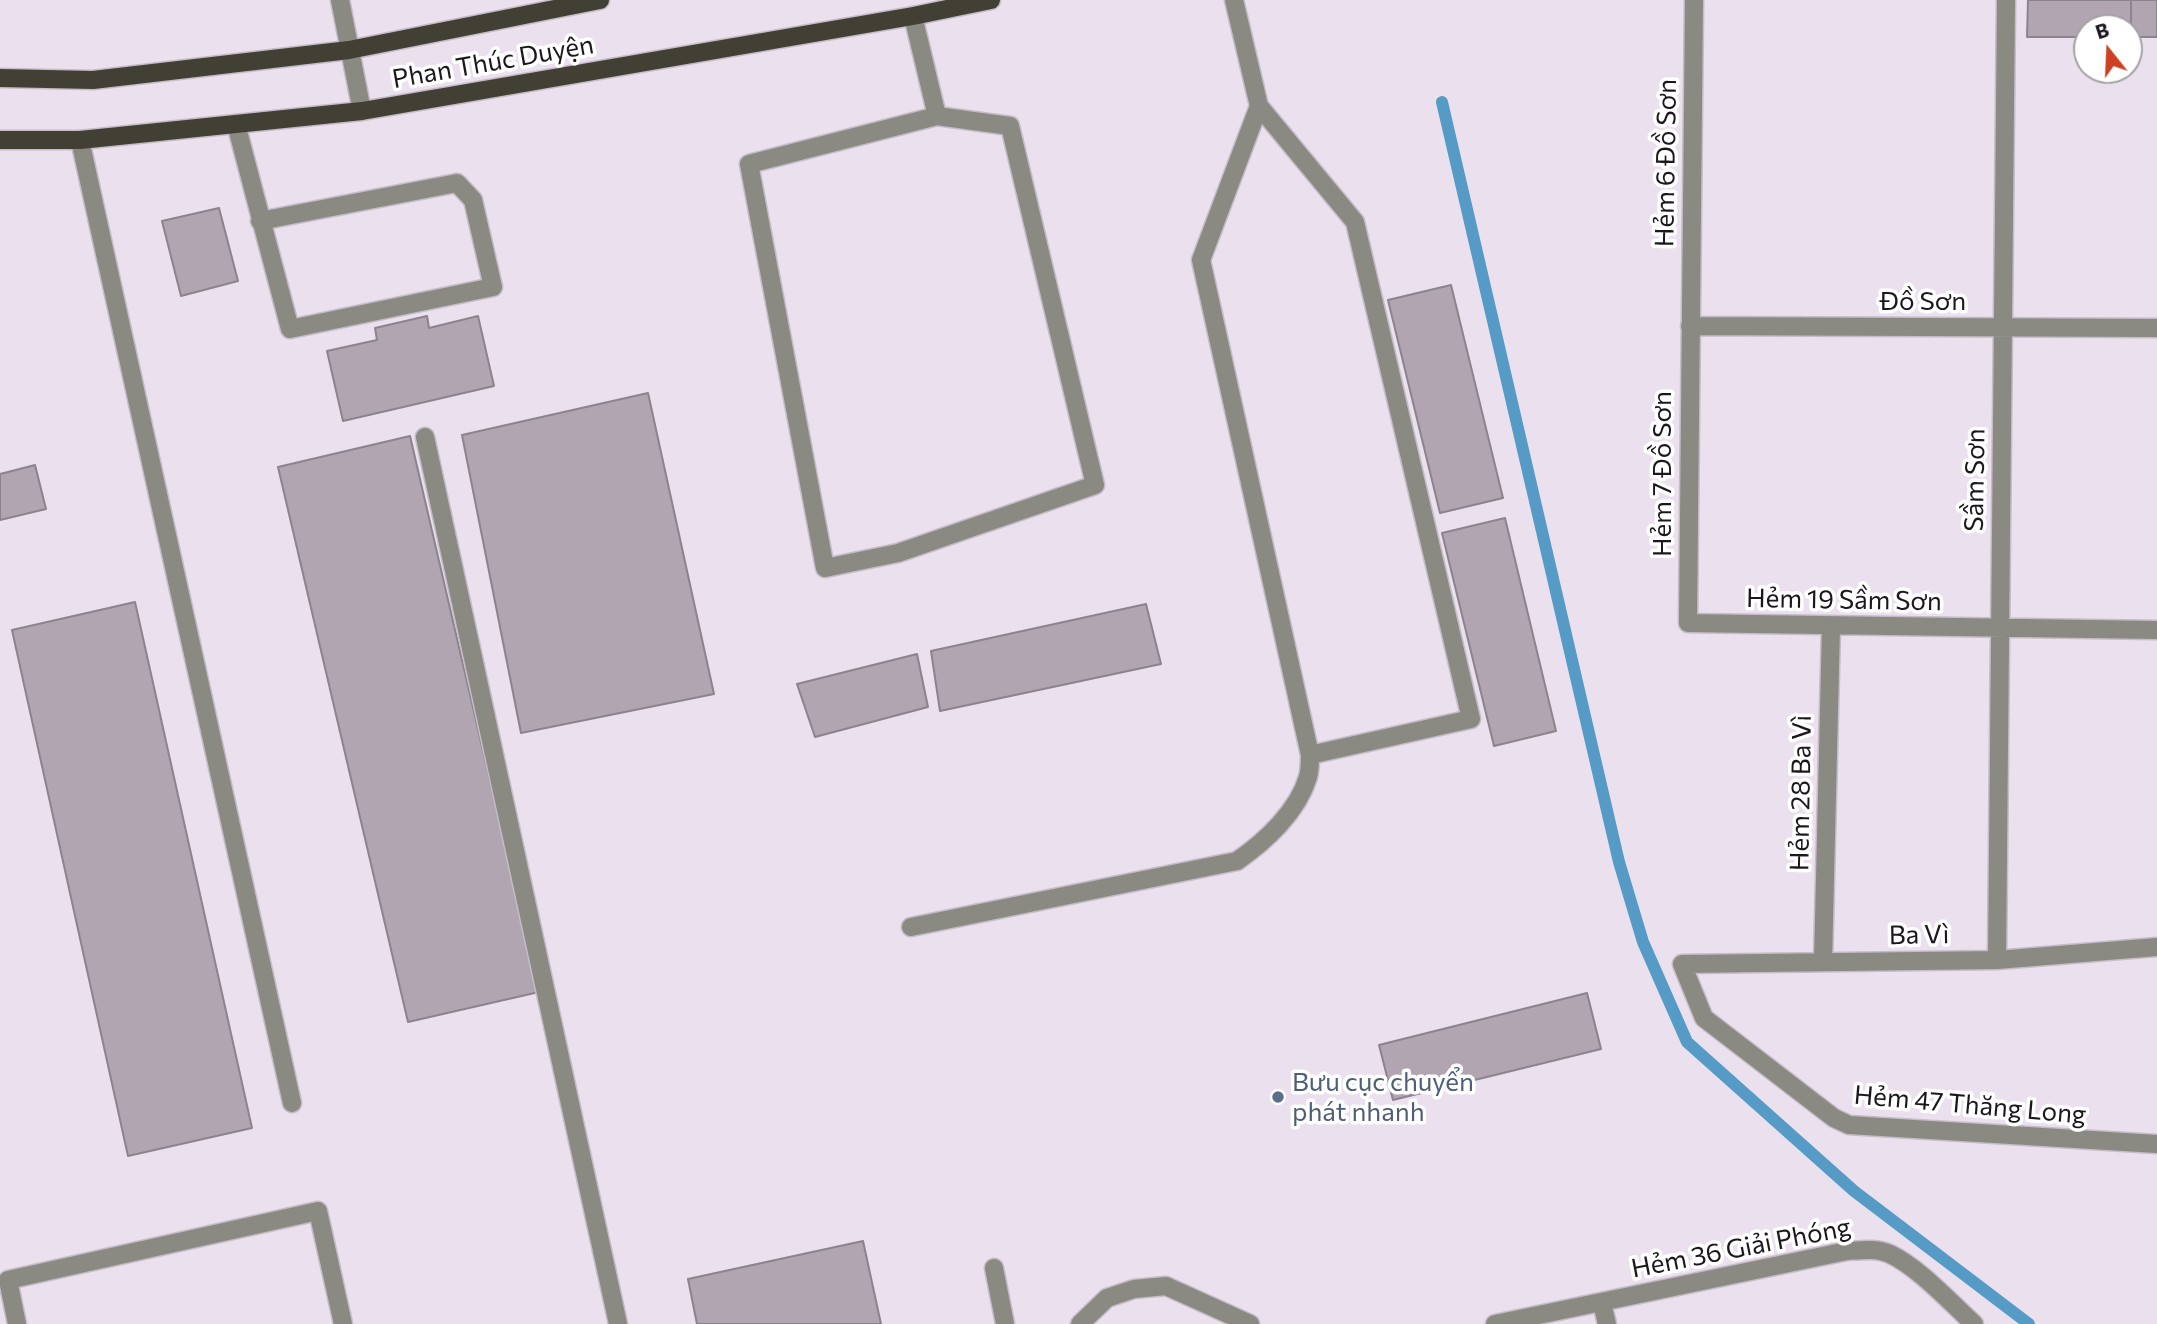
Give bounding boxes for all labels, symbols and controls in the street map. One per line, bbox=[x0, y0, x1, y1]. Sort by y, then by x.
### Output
north arrow bbox=[2073, 14, 2143, 84]
text: B bbox=[2092, 18, 2112, 43]
street label: Phan Thúc Duyện bbox=[390, 29, 596, 95]
street label: Hẻm 6 Đồ Sơn bbox=[1649, 79, 1683, 247]
street label: Đồ Sơn bbox=[1880, 285, 1966, 317]
street label: Hẻm 7 Đồ Sơn bbox=[1646, 391, 1678, 557]
street label: Sầm Sơn bbox=[1959, 428, 1991, 532]
street label: Hẻm 19 Sầm Sơn bbox=[1746, 583, 1942, 617]
street label: Hẻm 28 Ba Vì bbox=[1784, 715, 1818, 871]
street label: Ba Vì bbox=[1889, 919, 1949, 951]
place label: Bưu cục chuyển phát nhanh bbox=[1292, 1066, 1474, 1128]
street label: Hẻm 47 Thăng Long bbox=[1853, 1079, 2087, 1131]
marker: Bưu cục chuyển phát nhanh bbox=[1270, 1089, 1286, 1105]
street label: Hẻm 36 Giải Phóng bbox=[1629, 1211, 1853, 1285]

